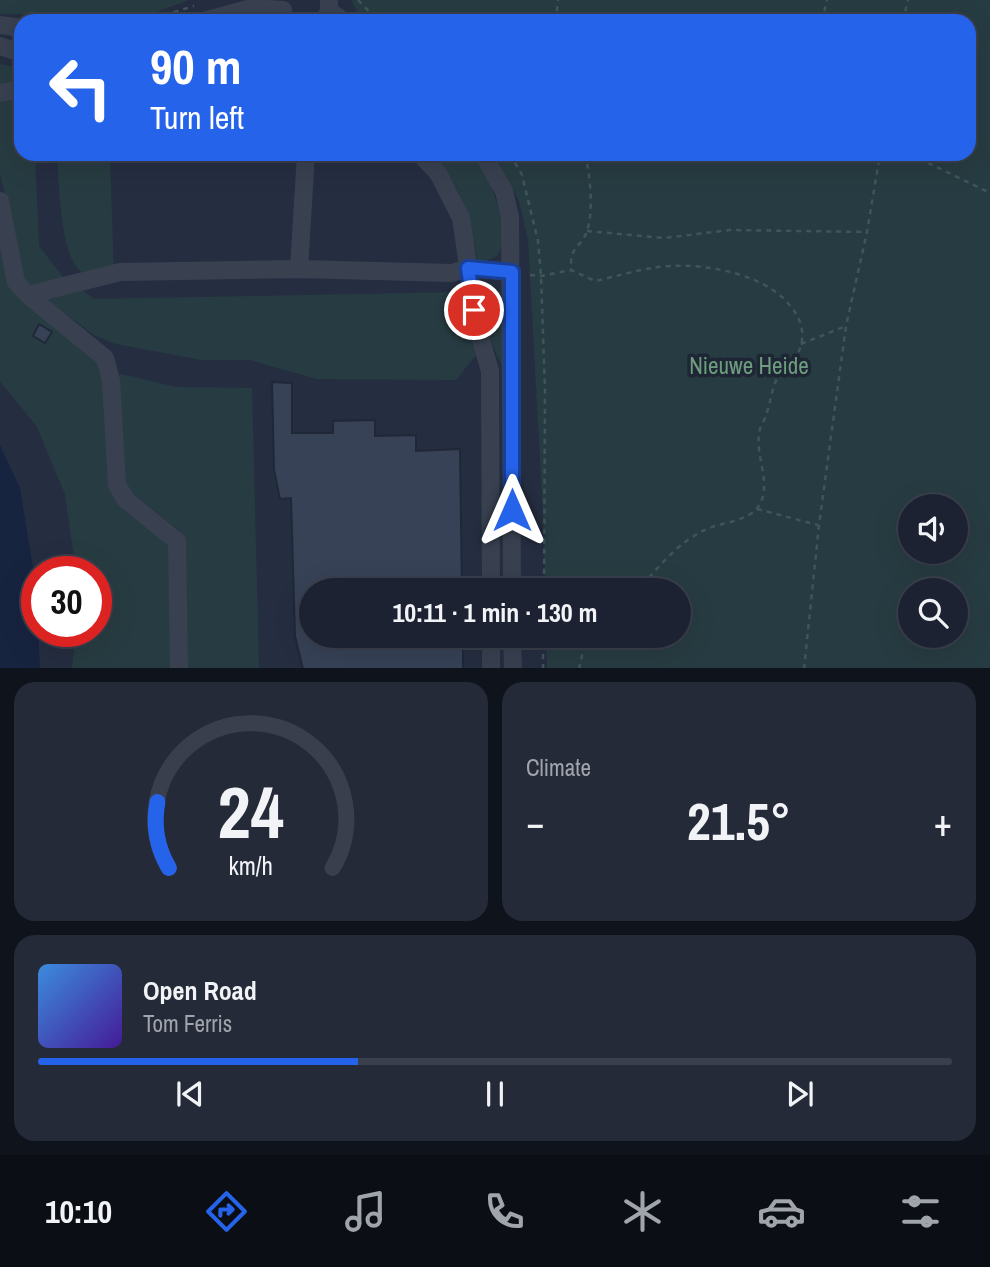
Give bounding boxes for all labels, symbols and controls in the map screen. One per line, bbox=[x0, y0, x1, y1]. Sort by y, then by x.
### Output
text: 90 m bbox=[150, 33, 242, 99]
icon: left bbox=[35, 42, 126, 133]
text: Turn left bbox=[150, 96, 244, 139]
pin bbox=[444, 280, 504, 340]
icon: arrive bbox=[455, 291, 493, 329]
park label: Nieuwe Heide bbox=[689, 350, 809, 381]
position arrow bbox=[475, 473, 549, 547]
map controls bbox=[898, 494, 968, 648]
button: sound bbox=[898, 494, 968, 564]
speed limit sign: 30 bbox=[21, 556, 112, 647]
button: search bbox=[898, 578, 968, 648]
text: 10:11 · 1 min · 130 m bbox=[392, 595, 598, 630]
text: Climate bbox=[526, 752, 591, 783]
text: 24 bbox=[218, 763, 284, 861]
text: 21.5° bbox=[687, 786, 791, 856]
text: − bbox=[526, 797, 544, 848]
text: + bbox=[934, 797, 952, 848]
text: km/h bbox=[229, 848, 273, 882]
text: Open Road bbox=[143, 973, 257, 1008]
text: Tom Ferris bbox=[143, 1008, 232, 1039]
icon: previous bbox=[171, 1075, 209, 1113]
icon: pause bbox=[476, 1075, 514, 1113]
icon: next bbox=[781, 1075, 819, 1113]
icon: directions bbox=[202, 1187, 251, 1236]
icon: music bbox=[341, 1187, 390, 1236]
icon: phone bbox=[480, 1187, 529, 1236]
icon: climate bbox=[618, 1187, 667, 1236]
icon: car bbox=[757, 1187, 806, 1236]
icon: filters bbox=[896, 1187, 945, 1236]
text: 10:10 bbox=[45, 1190, 112, 1233]

